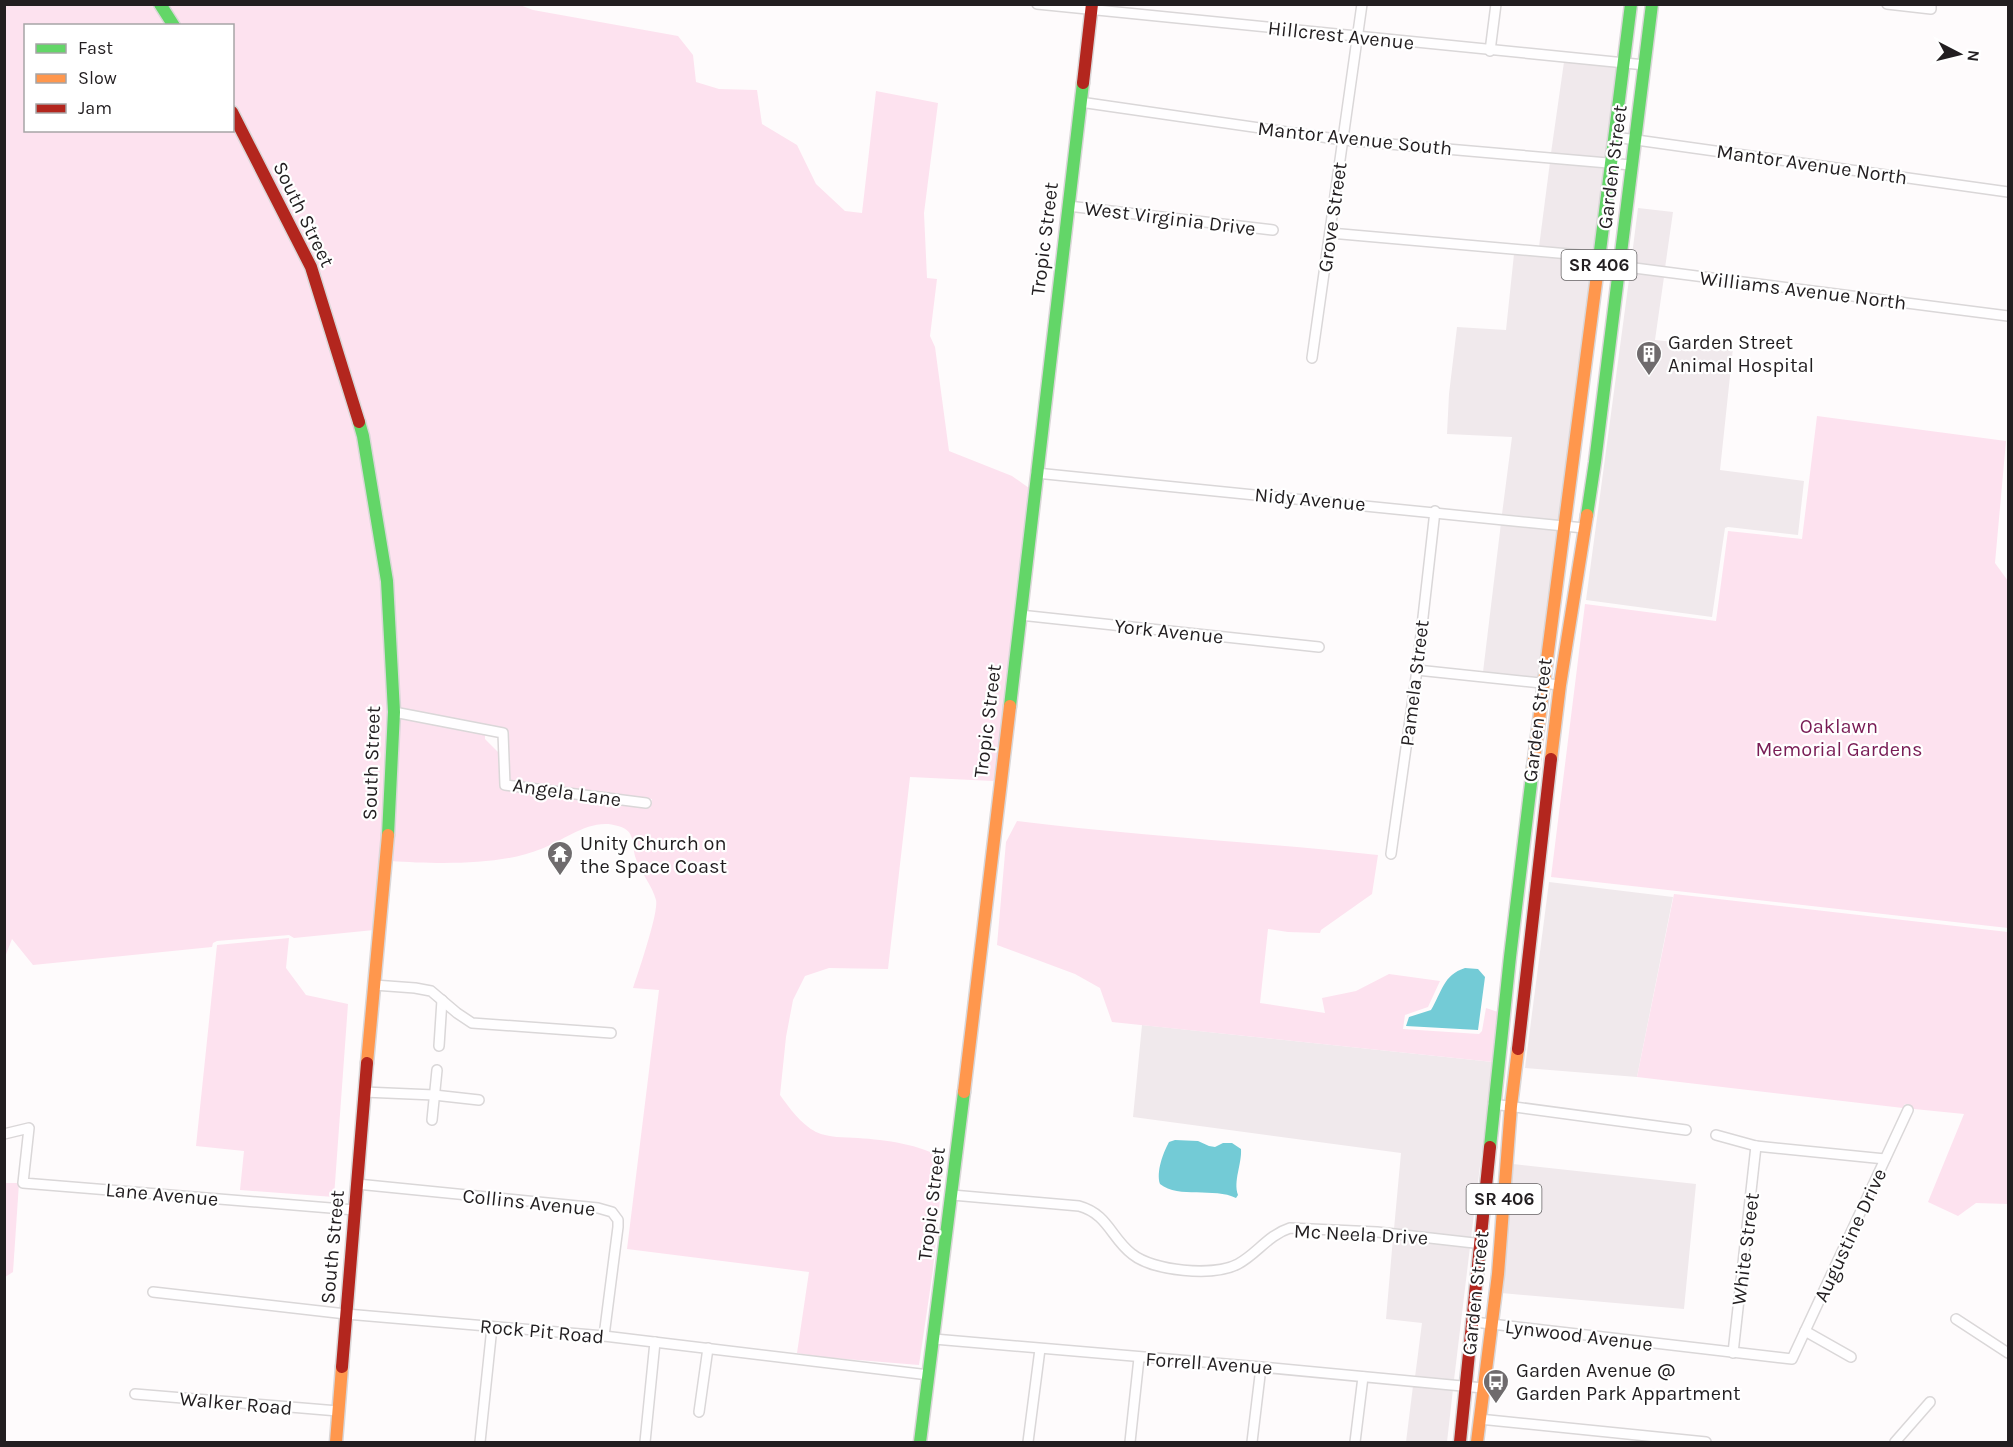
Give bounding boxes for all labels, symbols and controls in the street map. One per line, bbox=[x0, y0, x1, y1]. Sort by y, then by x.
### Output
street label: Hillcrest Avenue bbox=[1267, 16, 1415, 55]
legend bbox=[24, 24, 234, 132]
north arrow bbox=[1929, 24, 1989, 84]
text: Fast bbox=[78, 37, 113, 59]
text: N bbox=[1963, 49, 1984, 63]
text: Slow bbox=[78, 67, 117, 89]
text: Jam bbox=[78, 97, 112, 119]
street label: Garden Street bbox=[1593, 103, 1632, 230]
street label: Mantor Avenue South bbox=[1256, 117, 1453, 160]
street label: Mantor Avenue North bbox=[1715, 140, 1909, 189]
street label: South Street bbox=[268, 158, 339, 271]
street label: Grove Street bbox=[1313, 160, 1352, 274]
street label: Tropic Street bbox=[1026, 180, 1063, 297]
street label: West Virginia Drive bbox=[1083, 197, 1257, 240]
road number: SR 406 bbox=[1562, 250, 1636, 280]
street label: Williams Avenue North bbox=[1698, 266, 1908, 315]
place label: Garden Street Animal Hospital bbox=[1668, 331, 1814, 377]
building icon: Garden Street Animal Hospital bbox=[1634, 339, 1664, 377]
street label: Nidy Avenue bbox=[1253, 483, 1366, 516]
street label: York Avenue bbox=[1113, 614, 1225, 649]
street label: Pamela Street bbox=[1395, 618, 1434, 748]
street label: Garden Street bbox=[1518, 656, 1557, 783]
street label: Tropic Street bbox=[969, 662, 1006, 779]
street label: South Street bbox=[358, 705, 385, 821]
park label: Oaklawn Memorial Gardens bbox=[1755, 715, 1923, 761]
street label: Angela Lane bbox=[511, 774, 623, 811]
place label: Unity Church on the Space Coast bbox=[580, 832, 727, 878]
temple icon: Unity Church on the Space Coast bbox=[545, 839, 575, 877]
street label: Tropic Street bbox=[913, 1145, 950, 1262]
street label: Augustine Drive bbox=[1809, 1165, 1891, 1306]
street label: Lane Avenue bbox=[105, 1178, 219, 1211]
street label: Collins Avenue bbox=[461, 1184, 597, 1221]
road number: SR 406 bbox=[1466, 1184, 1541, 1214]
street label: South Street bbox=[316, 1189, 349, 1305]
street label: White Street bbox=[1727, 1191, 1764, 1307]
street label: Mc Neela Drive bbox=[1293, 1220, 1429, 1249]
street label: Garden Street bbox=[1458, 1229, 1494, 1356]
street label: Rock Pit Road bbox=[479, 1315, 605, 1348]
street label: Lynwood Avenue bbox=[1504, 1315, 1654, 1356]
street label: Forrell Avenue bbox=[1145, 1348, 1273, 1379]
place label: Garden Avenue @ Garden Park Appartment bbox=[1516, 1359, 1741, 1405]
bus stop icon: Garden Avenue @ Garden Park Appartment bbox=[1481, 1367, 1511, 1405]
street label: Walker Road bbox=[178, 1387, 293, 1420]

